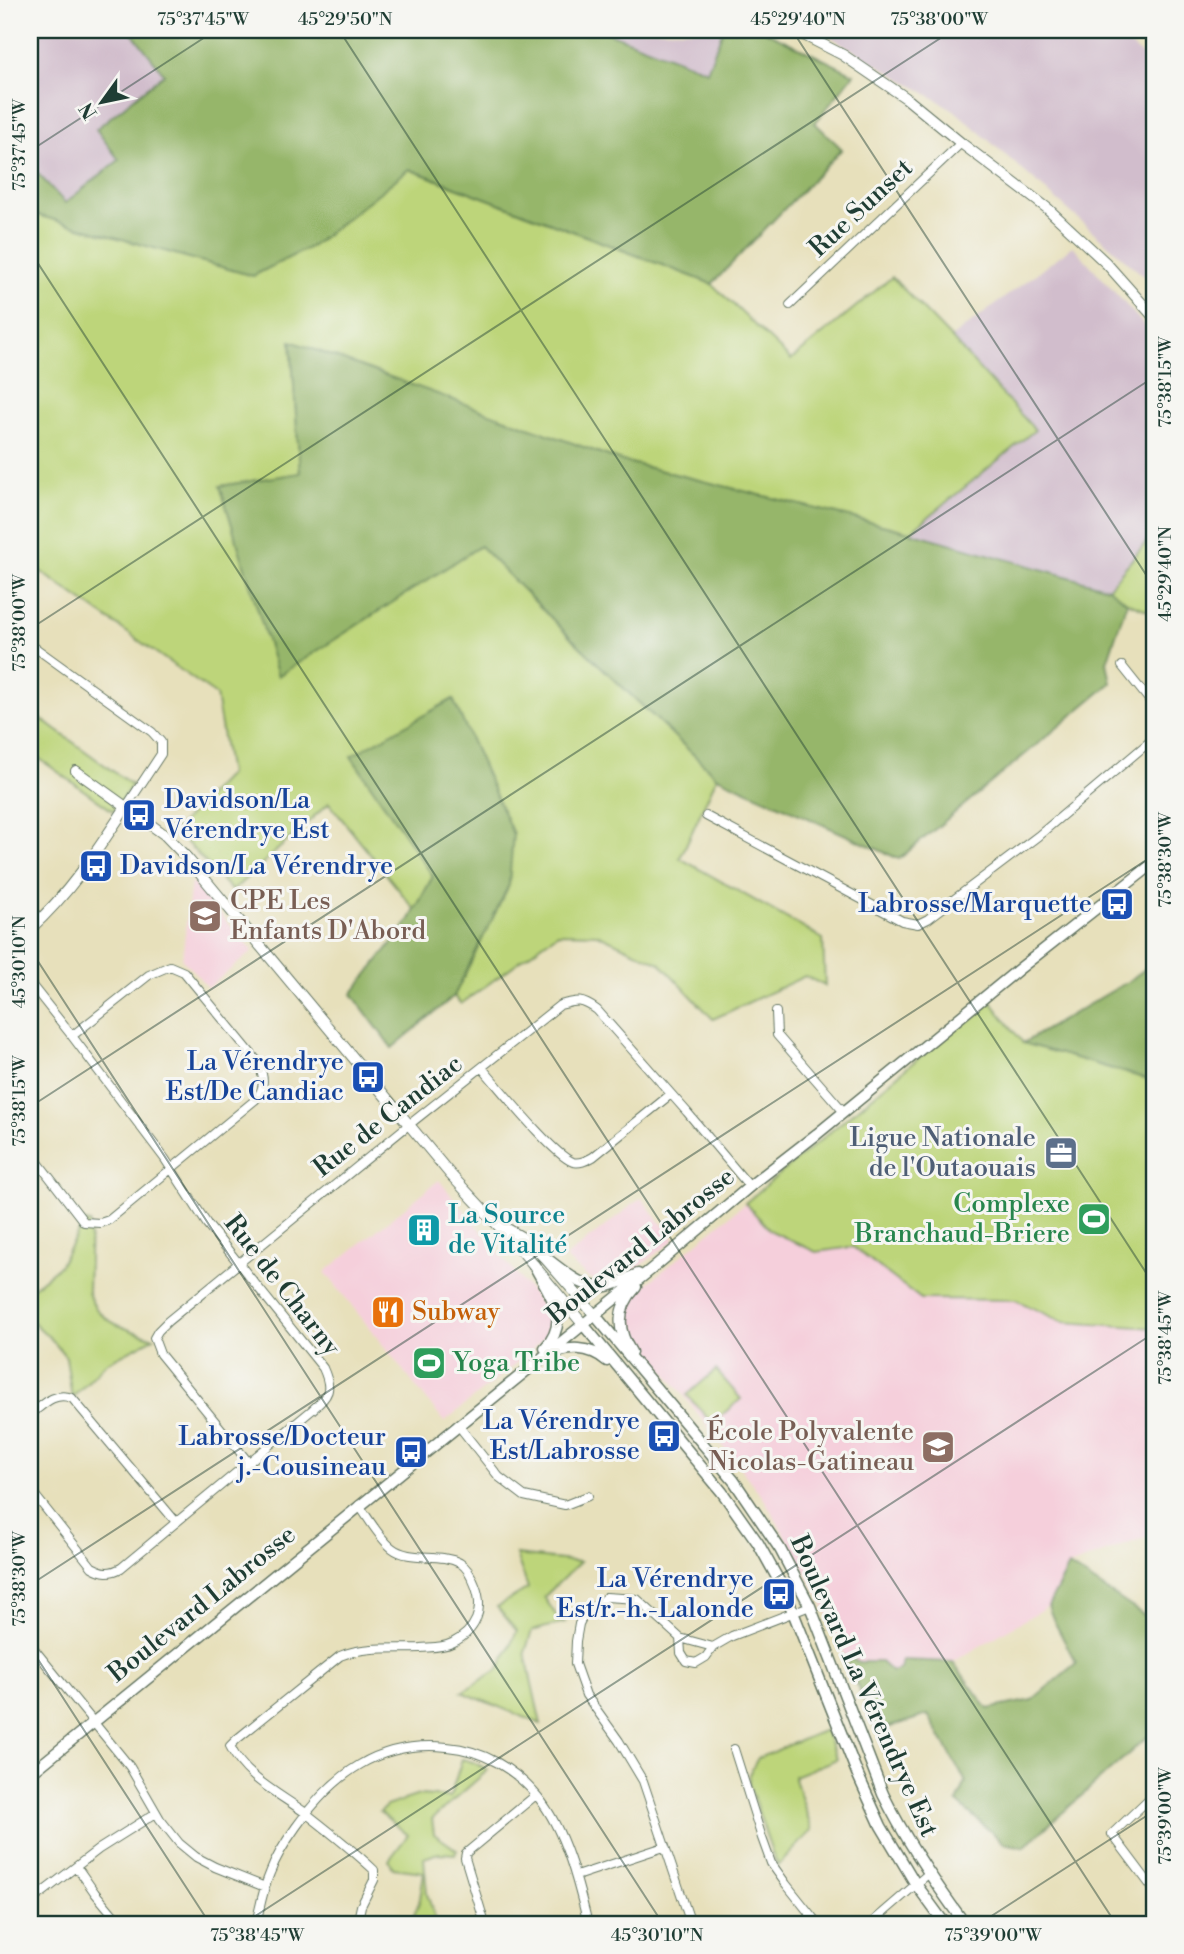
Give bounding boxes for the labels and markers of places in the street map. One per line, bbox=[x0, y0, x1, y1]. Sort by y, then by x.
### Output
place label: Davidson/La Vérendrye Est bbox=[163, 784, 330, 846]
bus stop icon: Davidson/La Vérendrye Est bbox=[120, 796, 158, 834]
bus stop icon: Davidson/La Vérendrye bbox=[77, 847, 115, 885]
place label: Davidson/La Vérendrye bbox=[120, 850, 393, 882]
place label: CPE Les Enfants D'Abord bbox=[230, 885, 426, 947]
bus stop icon: Labrosse/Marquette bbox=[1098, 885, 1136, 923]
place label: Labrosse/Marquette bbox=[858, 888, 1092, 920]
school or university icon: CPE Les Enfants D'Abord bbox=[186, 897, 224, 935]
place label: La Vérendrye Est/De Candiac bbox=[165, 1046, 344, 1108]
bus stop icon: La Vérendrye Est/De Candiac bbox=[349, 1058, 387, 1096]
place label: Ligue Nationale de l'Outaouais bbox=[849, 1122, 1036, 1184]
office icon: Ligue Nationale de l'Outaouais bbox=[1042, 1134, 1080, 1172]
place label: Complexe Branchaud-Briere bbox=[854, 1188, 1070, 1250]
place label: La Source de Vitalité bbox=[448, 1199, 568, 1261]
sports icon: Complexe Branchaud-Briere bbox=[1075, 1200, 1113, 1238]
building icon: La Source de Vitalité bbox=[405, 1211, 443, 1249]
restaurant icon: Subway bbox=[369, 1293, 407, 1331]
place label: Subway bbox=[412, 1296, 500, 1328]
sports icon: Yoga Tribe bbox=[410, 1344, 448, 1382]
place label: Yoga Tribe bbox=[451, 1347, 580, 1379]
place label: La Vérendrye Est/Labrosse bbox=[483, 1405, 640, 1467]
place label: École Polyvalente Nicolas-Gatineau bbox=[707, 1414, 914, 1478]
bus stop icon: La Vérendrye Est/Labrosse bbox=[645, 1417, 683, 1455]
place label: Labrosse/Docteur j.-Cousineau bbox=[178, 1421, 386, 1483]
school or university icon: École Polyvalente Nicolas-Gatineau bbox=[919, 1428, 957, 1466]
bus stop icon: Labrosse/Docteur j.-Cousineau bbox=[392, 1433, 430, 1471]
place label: La Vérendrye Est/r.-h.-Lalonde bbox=[556, 1563, 754, 1625]
bus stop icon: La Vérendrye Est/r.-h.-Lalonde bbox=[760, 1575, 798, 1613]

